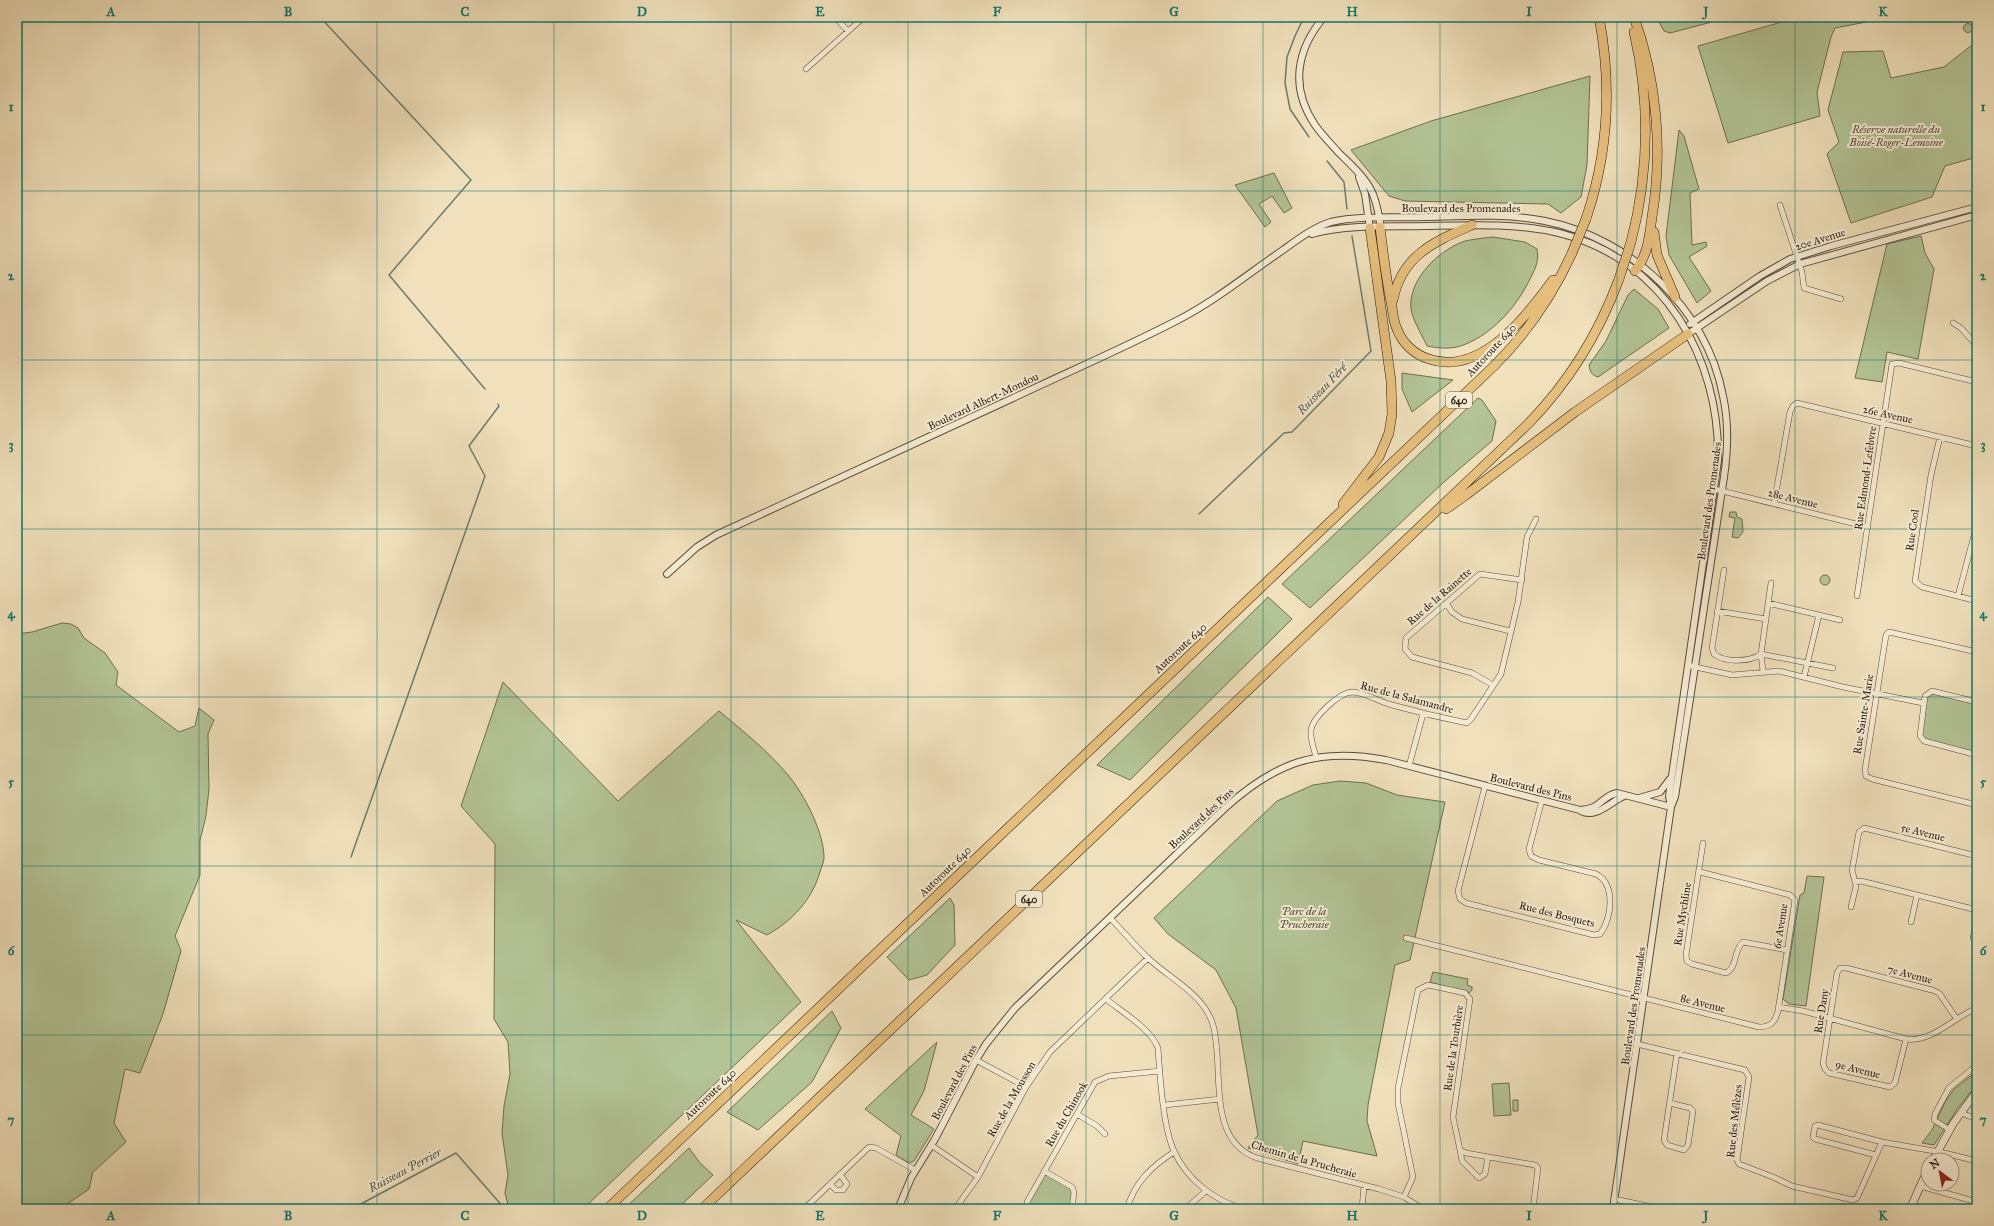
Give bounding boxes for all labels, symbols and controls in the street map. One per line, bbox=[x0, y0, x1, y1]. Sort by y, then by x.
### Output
text: A bbox=[106, 4, 116, 20]
text: B bbox=[284, 4, 293, 20]
text: C bbox=[461, 4, 470, 20]
text: D bbox=[637, 4, 647, 20]
text: E bbox=[815, 4, 825, 20]
text: F bbox=[993, 4, 1002, 20]
text: G bbox=[1169, 4, 1179, 20]
text: H bbox=[1346, 4, 1358, 20]
text: I bbox=[1526, 4, 1532, 20]
text: J bbox=[1701, 4, 1709, 20]
text: K bbox=[1878, 4, 1888, 20]
text: 1 bbox=[8, 99, 14, 115]
text: 1 bbox=[1980, 99, 1986, 115]
park label: Réserve naturelle du Boisé-Roger-Lemoine bbox=[1848, 123, 1944, 149]
street label: Boulevard des Promenades bbox=[1402, 202, 1520, 215]
street label: 20e Avenue bbox=[1793, 226, 1847, 253]
text: 2 bbox=[8, 268, 15, 284]
text: 2 bbox=[1980, 268, 1987, 284]
street label: Autoroute 640 bbox=[1463, 321, 1519, 380]
water label: Ruisseau Féré bbox=[1294, 359, 1351, 418]
street label: Boulevard Albert-Mondou bbox=[926, 370, 1041, 433]
road number: 640 bbox=[1446, 392, 1472, 408]
street label: 26e Avenue bbox=[1862, 402, 1915, 427]
street label: Rue Edmond-Lefebvre bbox=[1852, 425, 1879, 531]
text: 3 bbox=[8, 437, 14, 453]
text: 3 bbox=[1980, 437, 1986, 453]
street label: Boulevard des Promenades bbox=[1695, 441, 1724, 561]
street label: 28e Avenue bbox=[1766, 486, 1820, 511]
street label: Rue Cool bbox=[1903, 508, 1922, 552]
street label: Rue de la Rainette bbox=[1404, 565, 1475, 628]
text: 4 bbox=[7, 606, 15, 622]
text: 4 bbox=[1979, 606, 1987, 622]
street label: Autoroute 640 bbox=[1151, 621, 1209, 677]
street label: Rue Sainte-Marie bbox=[1851, 673, 1876, 755]
street label: Rue de la Salamandre bbox=[1359, 679, 1455, 716]
street label: Boulevard des Pins bbox=[1489, 771, 1573, 804]
text: 5 bbox=[8, 774, 15, 790]
text: 5 bbox=[1980, 774, 1987, 790]
street label: Boulevard des Pins bbox=[1166, 785, 1236, 852]
street label: 5e Avenue bbox=[1899, 821, 1947, 844]
street label: Autoroute 640 bbox=[916, 843, 974, 900]
street label: Rue Mychline bbox=[1671, 881, 1694, 947]
road number: 640 bbox=[1016, 891, 1042, 907]
street label: Rue des Bosquets bbox=[1517, 899, 1596, 931]
street label: 6e Avenue bbox=[1771, 902, 1791, 950]
park label: Parc de la Prucheraie bbox=[1279, 905, 1329, 931]
text: 6 bbox=[8, 943, 16, 959]
text: 6 bbox=[1980, 943, 1988, 959]
street label: Boulevard des Promenades bbox=[1619, 946, 1648, 1066]
street label: 7e Avenue bbox=[1886, 962, 1934, 987]
street label: Rue Dany bbox=[1812, 987, 1832, 1034]
street label: 8e Avenue bbox=[1679, 992, 1727, 1015]
street label: Rue de la Tourbière bbox=[1441, 1004, 1466, 1092]
street label: Boulevard des Pins bbox=[929, 1042, 980, 1122]
street label: 9e Avenue bbox=[1834, 1058, 1882, 1081]
street label: Rue de la Mousson bbox=[984, 1059, 1038, 1139]
street label: Autoroute 640 bbox=[681, 1066, 739, 1123]
street label: Rue du Chinook bbox=[1043, 1079, 1091, 1149]
street label: Rue des Mélèzes bbox=[1724, 1084, 1745, 1159]
text: 7 bbox=[8, 1112, 15, 1128]
text: 7 bbox=[1980, 1112, 1987, 1128]
street label: Chemin de la Prucheraie bbox=[1250, 1138, 1358, 1181]
water label: Ruisseau Perrier bbox=[365, 1144, 445, 1196]
north arrow bbox=[1920, 1152, 1960, 1192]
text: N bbox=[1928, 1156, 1943, 1172]
text: A bbox=[106, 1208, 116, 1224]
text: B bbox=[284, 1208, 293, 1224]
text: C bbox=[461, 1208, 470, 1224]
text: D bbox=[637, 1208, 647, 1224]
text: E bbox=[815, 1208, 825, 1224]
text: F bbox=[993, 1208, 1002, 1224]
text: G bbox=[1169, 1208, 1179, 1224]
text: H bbox=[1346, 1208, 1358, 1224]
text: I bbox=[1526, 1208, 1532, 1224]
text: J bbox=[1701, 1208, 1709, 1224]
text: K bbox=[1878, 1208, 1888, 1224]

